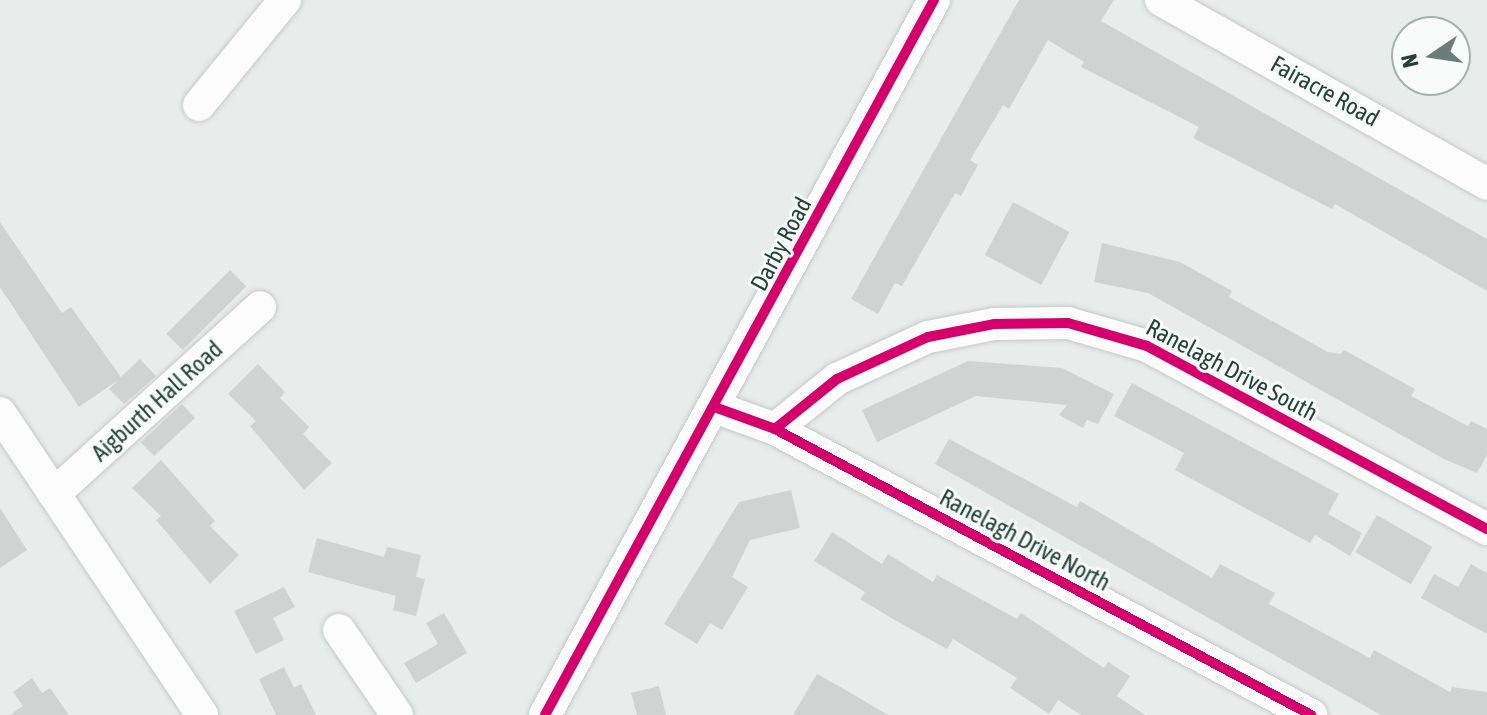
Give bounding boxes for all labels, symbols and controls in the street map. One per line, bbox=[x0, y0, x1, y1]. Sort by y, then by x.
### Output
north arrow bbox=[1391, 16, 1471, 96]
street label: Fairacre Road bbox=[1266, 49, 1384, 133]
text: N bbox=[1395, 52, 1424, 70]
street label: Darby Road bbox=[744, 192, 818, 296]
street label: Ranelagh Drive South bbox=[1141, 313, 1323, 427]
street label: Aigburth Hall Road bbox=[86, 335, 228, 467]
street label: Ranelagh Drive North bbox=[935, 483, 1115, 597]

